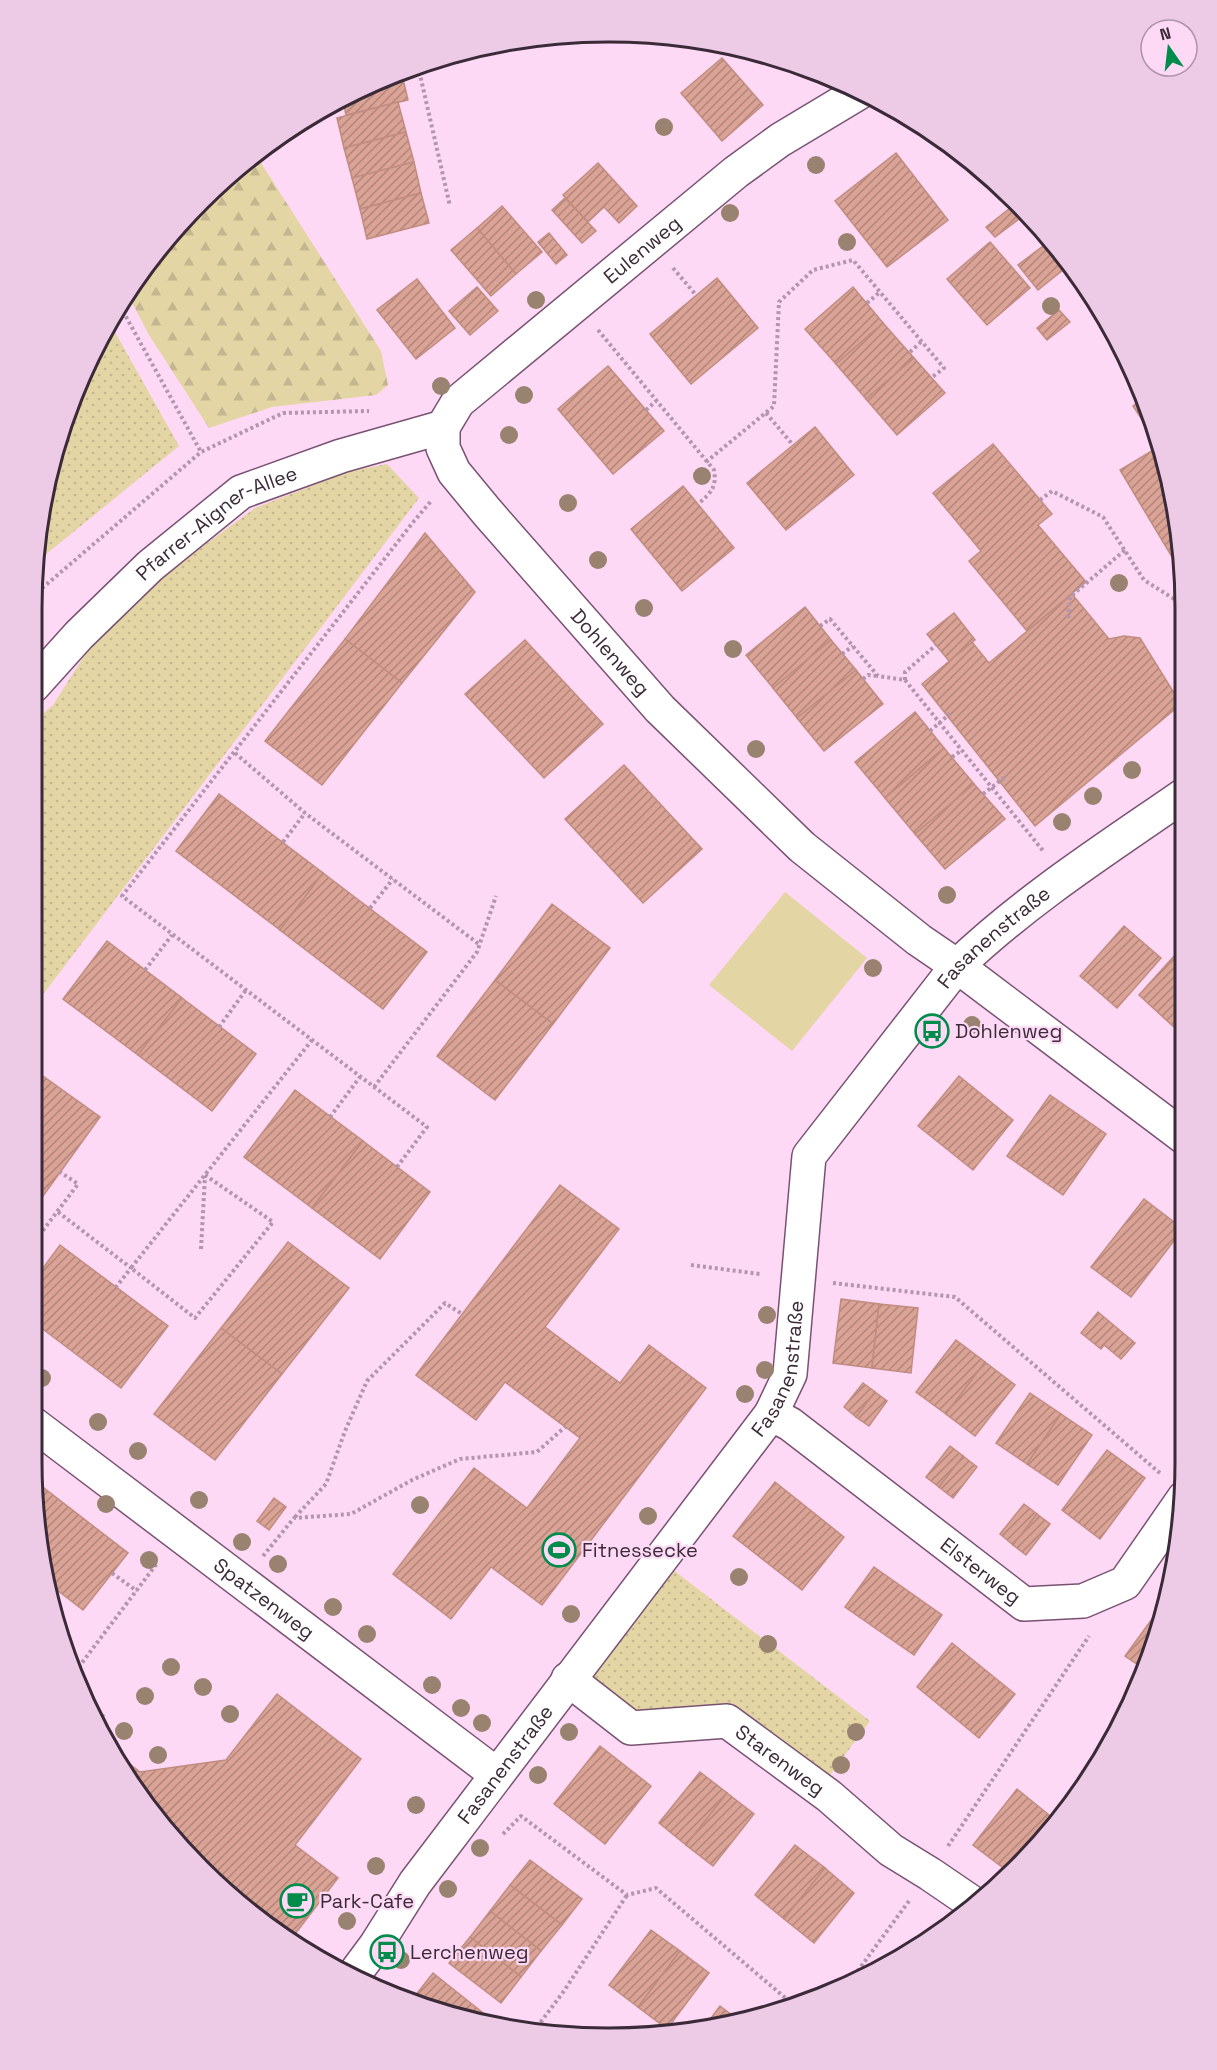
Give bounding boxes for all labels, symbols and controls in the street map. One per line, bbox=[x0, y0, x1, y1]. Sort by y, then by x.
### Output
north arrow bbox=[1139, 18, 1199, 78]
text: N bbox=[1158, 22, 1173, 45]
street label: Eulenweg bbox=[598, 210, 686, 289]
street label: Pfarrer-Aigner-Allee bbox=[130, 460, 301, 586]
street label: Dohlenweg bbox=[565, 603, 655, 701]
street label: Fasanenstraße bbox=[931, 880, 1055, 994]
bus stop icon: Dohlenweg bbox=[914, 1013, 950, 1049]
place label: Dohlenweg bbox=[955, 1018, 1062, 1044]
street label: Fasanenstraße bbox=[745, 1300, 809, 1442]
street label: Elsterweg bbox=[935, 1531, 1026, 1610]
sports icon: Fitnessecke bbox=[541, 1532, 577, 1568]
place label: Fitnessecke bbox=[582, 1537, 698, 1563]
street label: Spatzenweg bbox=[208, 1552, 320, 1645]
street label: Fasanenstraße bbox=[452, 1699, 559, 1829]
street label: Starenweg bbox=[730, 1719, 830, 1802]
cafe icon: Park-Cafe bbox=[279, 1883, 315, 1919]
place label: Park-Cafe bbox=[320, 1888, 414, 1914]
bus stop icon: Lerchenweg bbox=[369, 1934, 405, 1970]
place label: Lerchenweg bbox=[410, 1939, 529, 1965]

